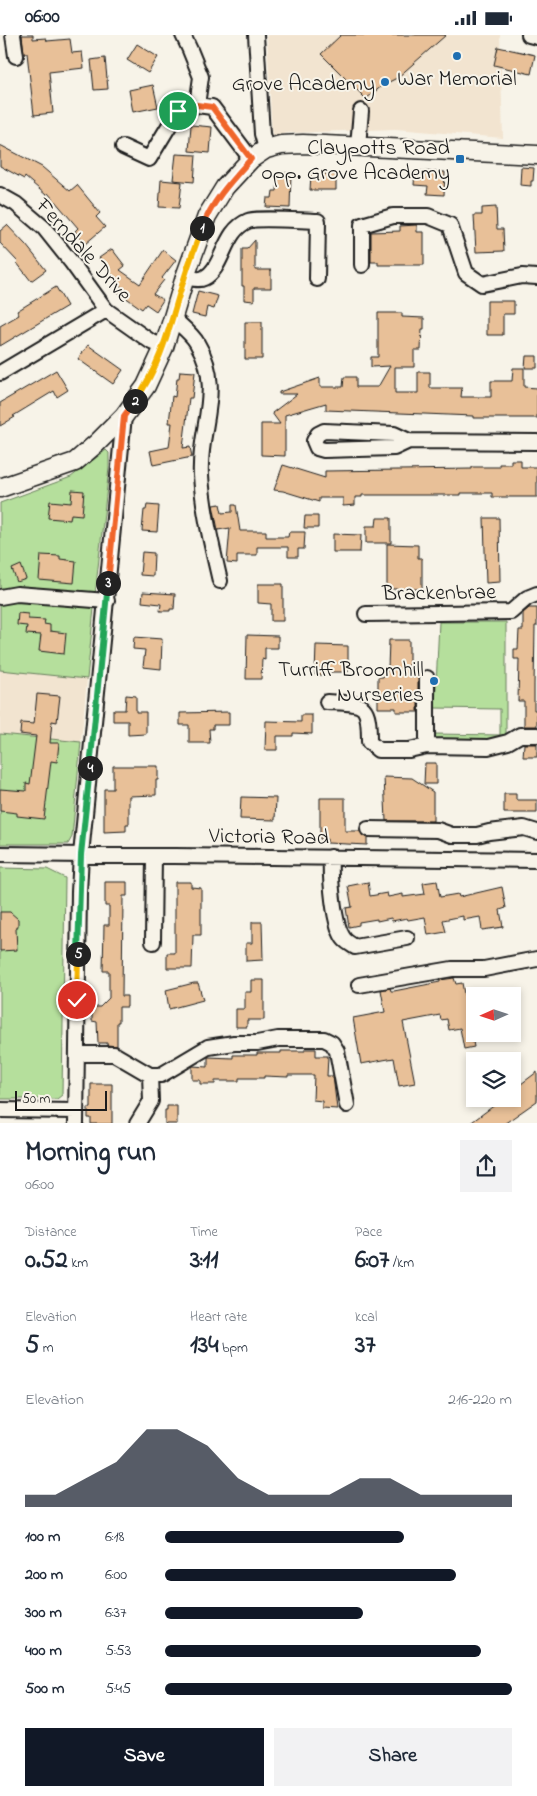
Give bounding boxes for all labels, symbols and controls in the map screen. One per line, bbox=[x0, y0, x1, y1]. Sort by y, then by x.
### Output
text: 06:00 bbox=[25, 4, 60, 31]
marker: War Memorial bbox=[451, 50, 463, 62]
place label: War Memorial bbox=[397, 64, 517, 96]
place label: Grove Academy bbox=[232, 69, 375, 102]
marker: Grove Academy bbox=[379, 76, 391, 88]
pin bbox=[157, 90, 199, 132]
icon: arrive bbox=[164, 97, 192, 125]
place label: Claypotts Road opp. Grove Academy bbox=[261, 133, 450, 191]
marker: Claypotts Road opp. Grove Academy bbox=[454, 153, 466, 165]
street label: Ferndale Drive bbox=[26, 191, 139, 310]
pin: 1 bbox=[190, 215, 214, 241]
text: 1 bbox=[200, 218, 205, 239]
pin: 2 bbox=[122, 389, 148, 413]
text: 2 bbox=[132, 391, 139, 412]
pin: 3 bbox=[96, 571, 120, 595]
text: 3 bbox=[106, 573, 111, 594]
street label: Brackenbrae bbox=[381, 577, 496, 611]
place label: Turriff Broomhill Nurseries bbox=[278, 655, 424, 712]
marker: Turriff Broomhill Nurseries bbox=[428, 675, 440, 687]
pin: 4 bbox=[78, 755, 102, 781]
text: 4 bbox=[88, 758, 93, 779]
street label: Victoria Road bbox=[208, 821, 329, 855]
pin: 5 bbox=[66, 941, 90, 967]
text: 5 bbox=[74, 944, 83, 965]
pin bbox=[56, 979, 98, 1021]
icon: check bbox=[63, 986, 91, 1014]
north arrow bbox=[466, 987, 521, 1043]
map controls bbox=[466, 987, 521, 1107]
button: layers bbox=[466, 1052, 521, 1107]
scale bar bbox=[15, 1089, 108, 1112]
text: 50 m bbox=[22, 1089, 50, 1110]
text: Morning run bbox=[25, 1133, 156, 1174]
button: share bbox=[460, 1140, 512, 1192]
text: 06:00 bbox=[25, 1173, 54, 1197]
text: Distance bbox=[25, 1222, 77, 1243]
text: Time bbox=[190, 1222, 218, 1243]
text: Pace bbox=[355, 1222, 382, 1243]
text: 0.52 bbox=[25, 1243, 68, 1279]
text: 3:11 bbox=[190, 1243, 218, 1279]
text: 6:07 bbox=[355, 1243, 389, 1279]
text: km bbox=[68, 1253, 88, 1274]
text: /km bbox=[389, 1253, 414, 1274]
text: Elevation bbox=[25, 1307, 76, 1328]
text: Heart rate bbox=[190, 1307, 247, 1328]
text: kcal bbox=[355, 1307, 377, 1328]
text: 5 bbox=[25, 1328, 39, 1364]
text: 134 bbox=[190, 1328, 219, 1364]
text: 37 bbox=[355, 1328, 376, 1364]
text: m bbox=[39, 1338, 54, 1359]
text: bpm bbox=[219, 1338, 248, 1359]
text: Elevation bbox=[25, 1388, 84, 1412]
text: 216–220 m bbox=[448, 1388, 512, 1412]
text: 100 m bbox=[25, 1525, 60, 1549]
text: 6:18 bbox=[105, 1525, 125, 1549]
text: 200 m bbox=[25, 1563, 63, 1587]
text: 6:00 bbox=[105, 1563, 127, 1587]
text: 300 m bbox=[25, 1601, 62, 1625]
text: 6:37 bbox=[105, 1601, 127, 1625]
text: 400 m bbox=[25, 1639, 62, 1663]
text: 5:53 bbox=[105, 1639, 131, 1663]
text: 500 m bbox=[25, 1677, 64, 1701]
text: 5:45 bbox=[105, 1677, 131, 1701]
button: Save bbox=[25, 1728, 264, 1786]
button: Share bbox=[274, 1728, 512, 1786]

